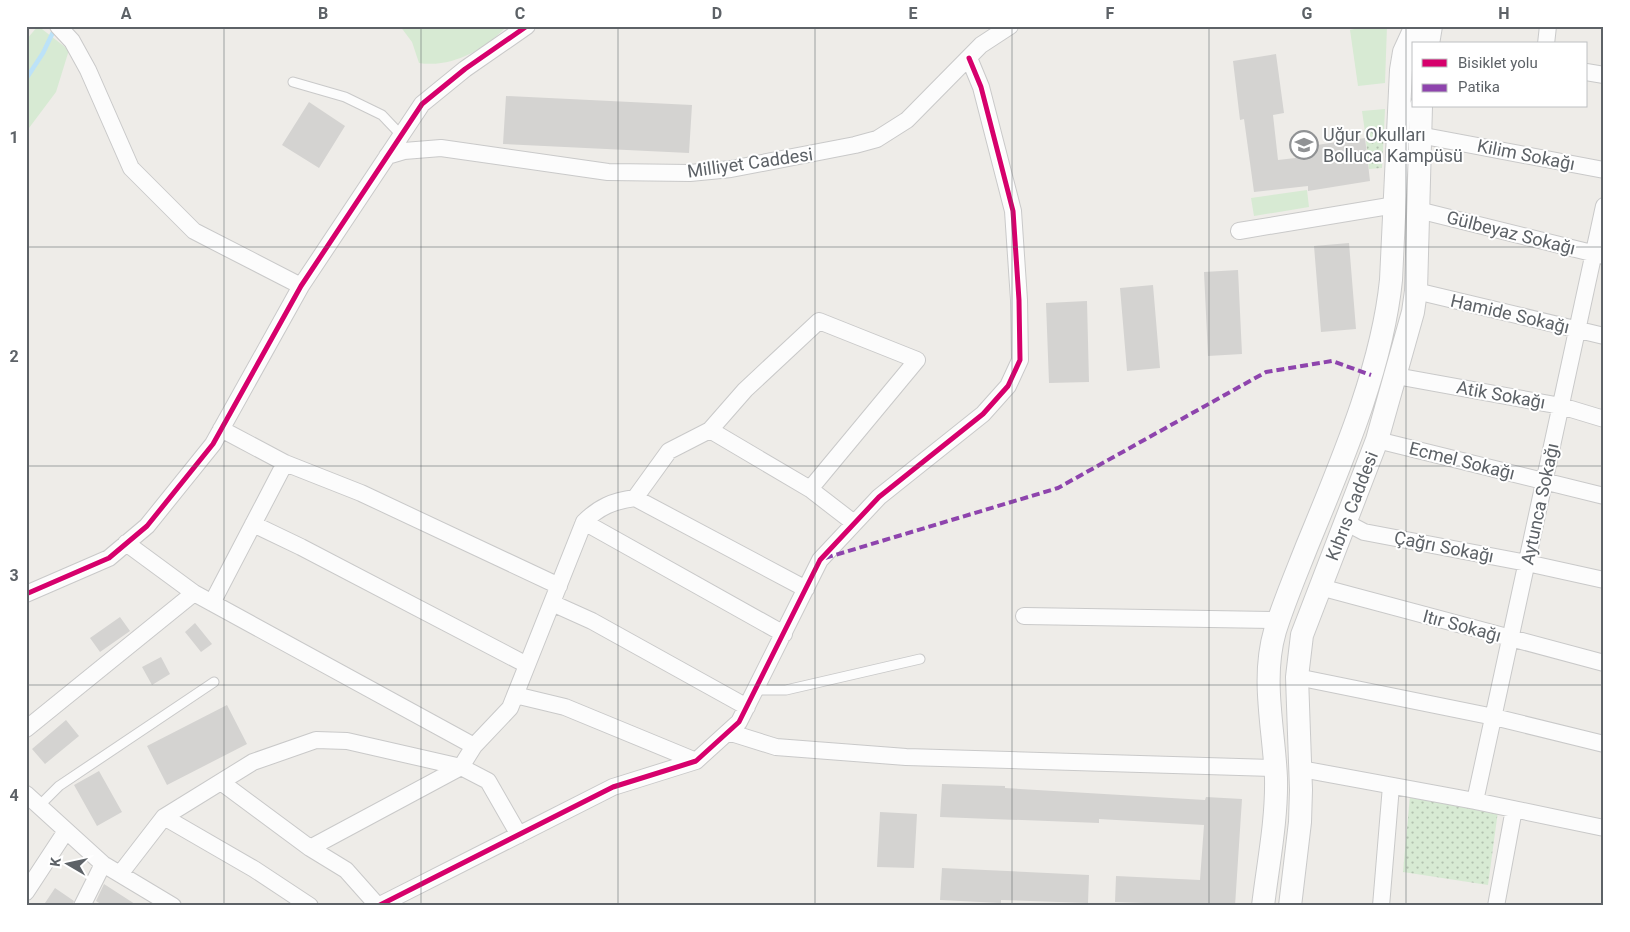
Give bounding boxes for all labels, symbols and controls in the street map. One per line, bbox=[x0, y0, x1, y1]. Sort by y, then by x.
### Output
text: A bbox=[121, 4, 132, 23]
text: B bbox=[318, 4, 328, 23]
text: C bbox=[515, 4, 525, 23]
text: D bbox=[712, 4, 722, 23]
text: E bbox=[909, 4, 918, 23]
text: F bbox=[1106, 4, 1115, 23]
text: G bbox=[1302, 4, 1313, 23]
text: H bbox=[1498, 4, 1510, 23]
legend bbox=[1412, 42, 1588, 108]
text: Bisiklet yolu bbox=[1458, 54, 1538, 72]
text: Patika bbox=[1458, 78, 1500, 96]
place label: Uğur Okulları Bolluca Kampüsü bbox=[1323, 124, 1463, 166]
text: 1 bbox=[9, 128, 19, 147]
school or university icon: Uğur Okulları Bolluca Kampüsü bbox=[1289, 130, 1319, 160]
street label: Kilim Sokağı bbox=[1475, 135, 1577, 174]
street label: Milliyet Caddesi bbox=[686, 143, 814, 182]
street label: Gülbeyaz Sokağı bbox=[1444, 206, 1578, 259]
street label: Hamide Sokağı bbox=[1449, 290, 1572, 337]
text: 2 bbox=[9, 347, 19, 366]
street label: Atik Sokağı bbox=[1455, 376, 1547, 413]
street label: Ecmel Sokağı bbox=[1407, 437, 1517, 484]
street label: Aytunca Sokağı bbox=[1516, 441, 1563, 567]
street label: Kıbrıs Caddesi bbox=[1321, 448, 1382, 563]
street label: Çağrı Sokağı bbox=[1392, 527, 1496, 566]
text: 3 bbox=[9, 566, 19, 585]
street label: Itır Sokağı bbox=[1421, 605, 1504, 646]
text: 4 bbox=[9, 786, 19, 805]
north arrow bbox=[42, 840, 92, 890]
text: K bbox=[47, 856, 64, 868]

